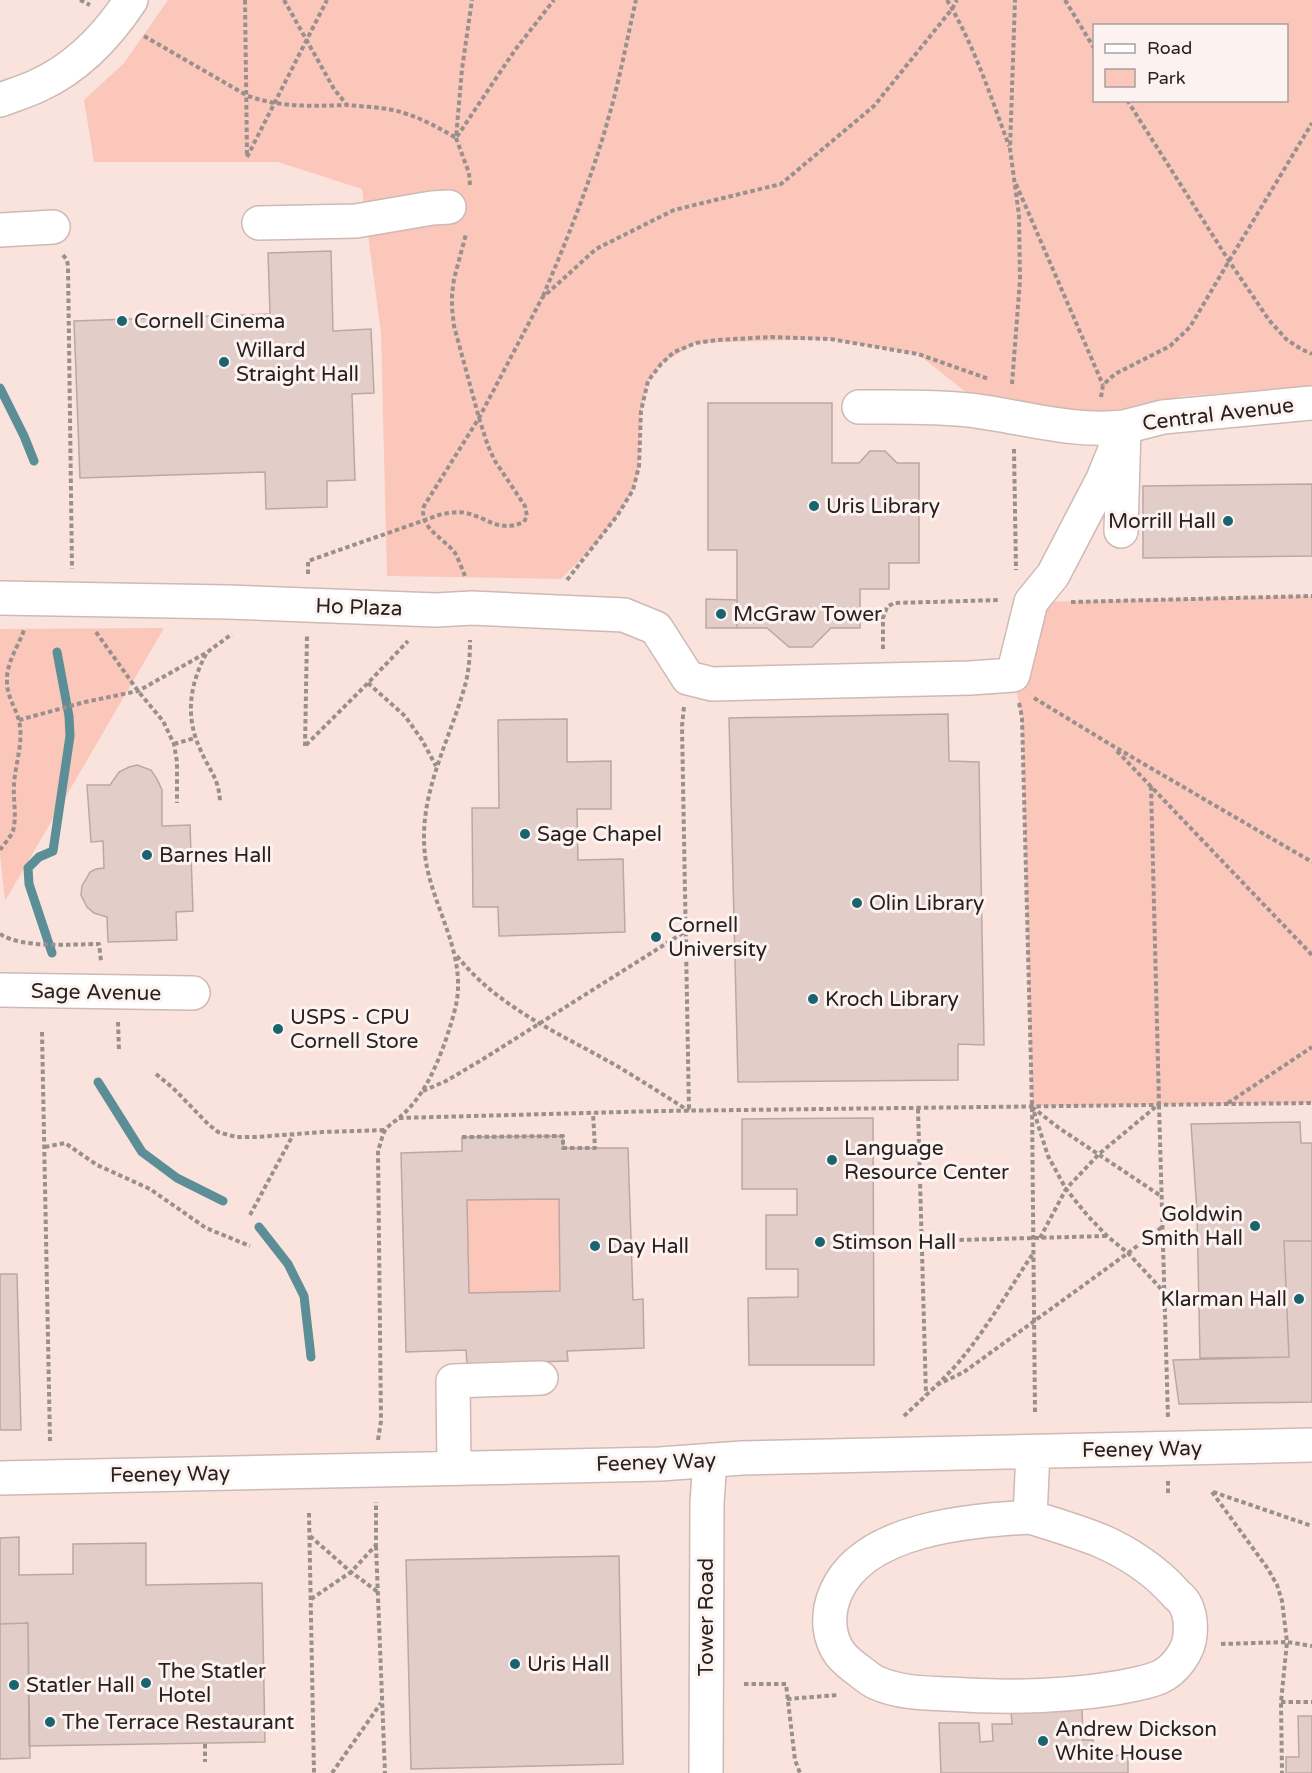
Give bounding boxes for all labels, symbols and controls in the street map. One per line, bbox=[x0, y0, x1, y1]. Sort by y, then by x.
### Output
legend bbox=[1093, 24, 1288, 102]
text: Road bbox=[1147, 37, 1192, 59]
text: Park bbox=[1147, 67, 1186, 89]
place label: Cornell Cinema bbox=[134, 309, 285, 334]
marker: Cornell Cinema bbox=[115, 314, 129, 328]
place label: Willard Straight Hall bbox=[236, 338, 359, 387]
marker: Willard Straight Hall bbox=[217, 355, 231, 369]
street label: Central Avenue bbox=[1141, 393, 1295, 436]
place label: Uris Library bbox=[826, 494, 940, 519]
marker: Uris Library bbox=[807, 499, 821, 513]
place label: Morrill Hall bbox=[1108, 509, 1216, 534]
marker: Morrill Hall bbox=[1221, 514, 1235, 528]
street label: Ho Plaza bbox=[315, 593, 403, 622]
place label: McGraw Tower bbox=[733, 602, 882, 627]
marker: McGraw Tower bbox=[714, 607, 728, 621]
place label: Sage Chapel bbox=[537, 822, 662, 847]
marker: Sage Chapel bbox=[518, 827, 532, 841]
place label: Barnes Hall bbox=[159, 843, 272, 868]
marker: Barnes Hall bbox=[140, 848, 154, 862]
place label: Olin Library bbox=[869, 891, 984, 916]
marker: Olin Library bbox=[850, 896, 864, 910]
place label: Cornell University bbox=[668, 913, 767, 962]
marker: Cornell University bbox=[649, 930, 663, 944]
street label: Sage Avenue bbox=[31, 979, 162, 1006]
place label: Kroch Library bbox=[825, 987, 959, 1012]
marker: Kroch Library bbox=[806, 992, 820, 1006]
place label: USPS - CPU Cornell Store bbox=[290, 1005, 419, 1054]
marker: USPS - CPU Cornell Store bbox=[271, 1022, 285, 1036]
place label: Language Resource Center bbox=[844, 1136, 1009, 1185]
marker: Language Resource Center bbox=[825, 1153, 839, 1167]
place label: Goldwin Smith Hall bbox=[1141, 1202, 1243, 1251]
marker: Goldwin Smith Hall bbox=[1248, 1219, 1262, 1233]
place label: Stimson Hall bbox=[832, 1230, 956, 1255]
place label: Day Hall bbox=[607, 1234, 689, 1259]
marker: Stimson Hall bbox=[813, 1235, 827, 1249]
marker: Day Hall bbox=[588, 1239, 602, 1253]
place label: Klarman Hall bbox=[1160, 1287, 1287, 1312]
marker: Klarman Hall bbox=[1292, 1292, 1306, 1306]
street label: Feeney Way bbox=[1082, 1436, 1202, 1463]
street label: Feeney Way bbox=[595, 1448, 717, 1477]
street label: Feeney Way bbox=[110, 1461, 230, 1488]
street label: Tower Road bbox=[694, 1558, 719, 1676]
place label: Uris Hall bbox=[527, 1652, 609, 1677]
marker: Uris Hall bbox=[508, 1657, 522, 1671]
place label: The Statler Hotel bbox=[158, 1659, 266, 1708]
place label: Statler Hall bbox=[26, 1673, 135, 1698]
marker: The Statler Hotel bbox=[139, 1676, 153, 1690]
marker: Statler Hall bbox=[7, 1678, 21, 1692]
place label: The Terrace Restaurant bbox=[62, 1710, 294, 1735]
marker: The Terrace Restaurant bbox=[43, 1715, 57, 1729]
place label: Andrew Dickson White House bbox=[1055, 1717, 1217, 1766]
marker: Andrew Dickson White House bbox=[1036, 1734, 1050, 1748]

